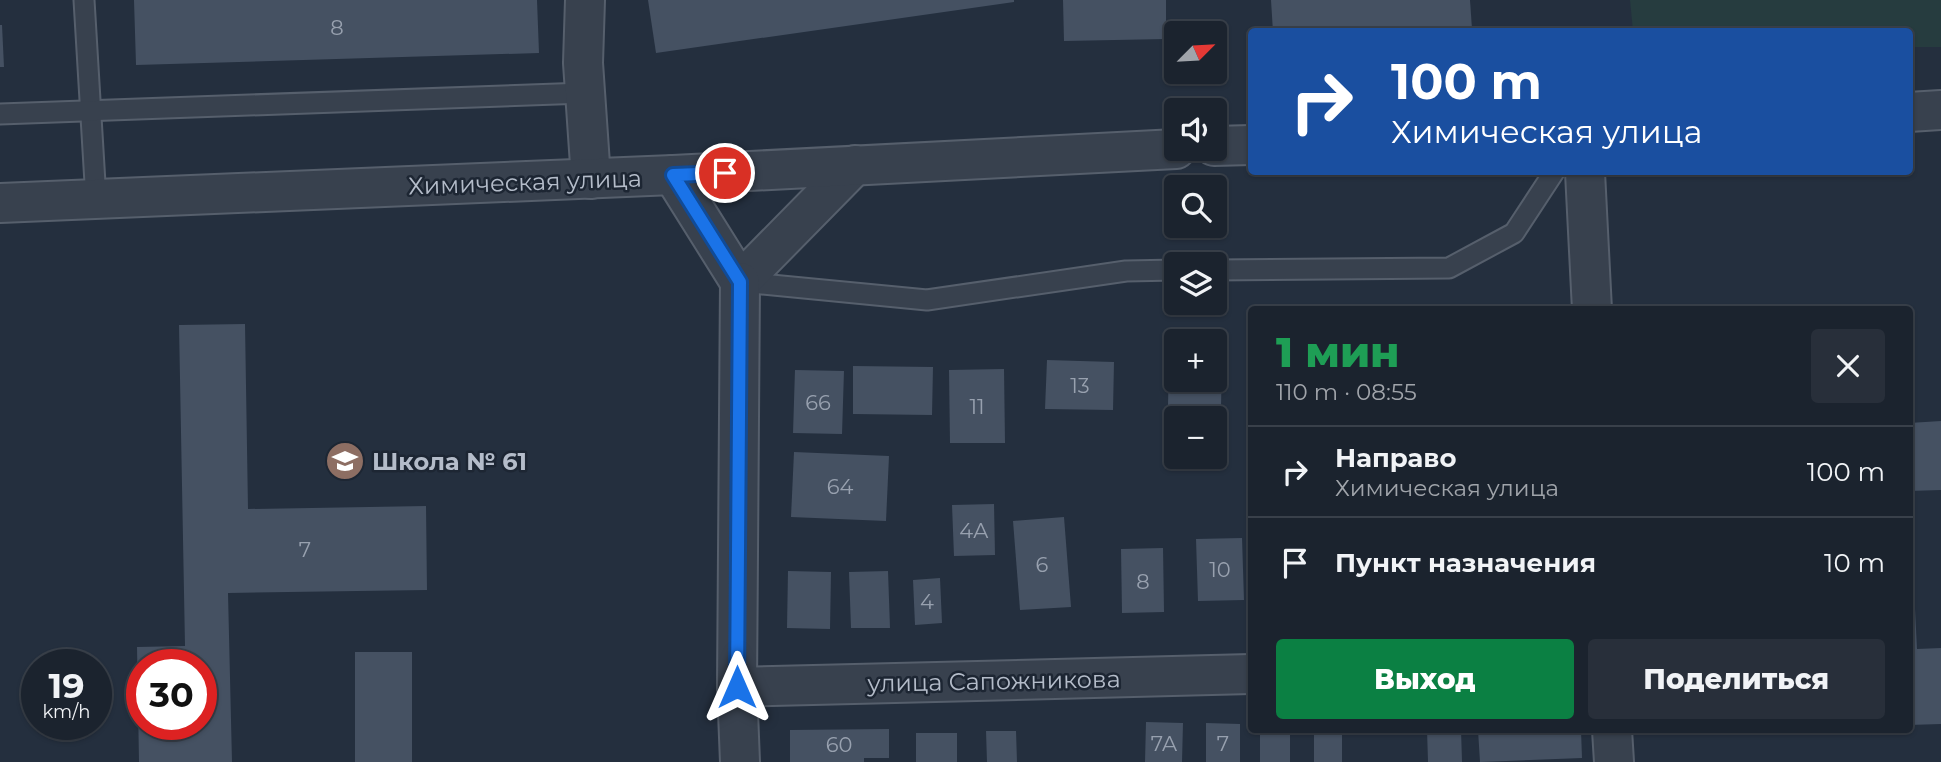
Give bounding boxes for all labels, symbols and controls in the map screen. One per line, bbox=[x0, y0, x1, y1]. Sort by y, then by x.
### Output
house number: 8 bbox=[330, 15, 344, 40]
north arrow bbox=[1164, 21, 1227, 84]
map controls bbox=[1164, 21, 1227, 469]
text: 100 m bbox=[1391, 52, 1542, 111]
icon: right bbox=[1276, 56, 1367, 147]
button: sound bbox=[1164, 98, 1227, 161]
text: Химическая улица bbox=[1391, 112, 1702, 151]
pin bbox=[695, 143, 755, 203]
icon: arrive bbox=[706, 154, 744, 192]
street label: Химическая улица bbox=[408, 163, 642, 201]
button: search bbox=[1164, 175, 1227, 238]
button: layers bbox=[1164, 252, 1227, 315]
text: 1 мин bbox=[1276, 326, 1400, 378]
button: + bbox=[1164, 329, 1227, 392]
button: close bbox=[1811, 329, 1885, 403]
house number: 13 bbox=[1070, 373, 1090, 398]
text: 110 m · 08:55 bbox=[1276, 378, 1417, 406]
house number: 66 bbox=[805, 390, 831, 415]
house number: 11 bbox=[969, 394, 985, 419]
button: − bbox=[1164, 406, 1227, 469]
school or university icon: Школа № 61 bbox=[324, 440, 366, 482]
text: Направо bbox=[1335, 442, 1456, 474]
place label: Школа № 61 bbox=[372, 447, 527, 476]
icon: right bbox=[1276, 453, 1314, 491]
text: 100 m bbox=[1807, 456, 1885, 488]
house number: 64 bbox=[827, 474, 853, 499]
text: Химическая улица bbox=[1335, 474, 1559, 502]
house number: 4А bbox=[959, 518, 989, 543]
house number: 7 bbox=[299, 537, 311, 562]
icon: arrive bbox=[1276, 544, 1314, 582]
text: Пункт назначения bbox=[1335, 547, 1596, 579]
text: 10 m bbox=[1824, 547, 1885, 579]
house number: 6 bbox=[1036, 552, 1049, 577]
house number: 10 bbox=[1209, 557, 1231, 582]
house number: 8 bbox=[1136, 569, 1150, 594]
house number: 4 bbox=[920, 589, 934, 614]
button: Выход bbox=[1276, 639, 1574, 719]
button: Поделиться bbox=[1588, 639, 1885, 719]
speed limit sign: 30 bbox=[126, 649, 217, 740]
position arrow bbox=[700, 650, 774, 724]
text: 19 bbox=[48, 664, 85, 707]
street label: улица Сапожникова bbox=[866, 664, 1121, 698]
text: km/h bbox=[42, 701, 91, 723]
house number: 7А bbox=[1151, 731, 1178, 756]
house number: 7 bbox=[1217, 731, 1229, 756]
house number: 60 bbox=[826, 732, 852, 757]

